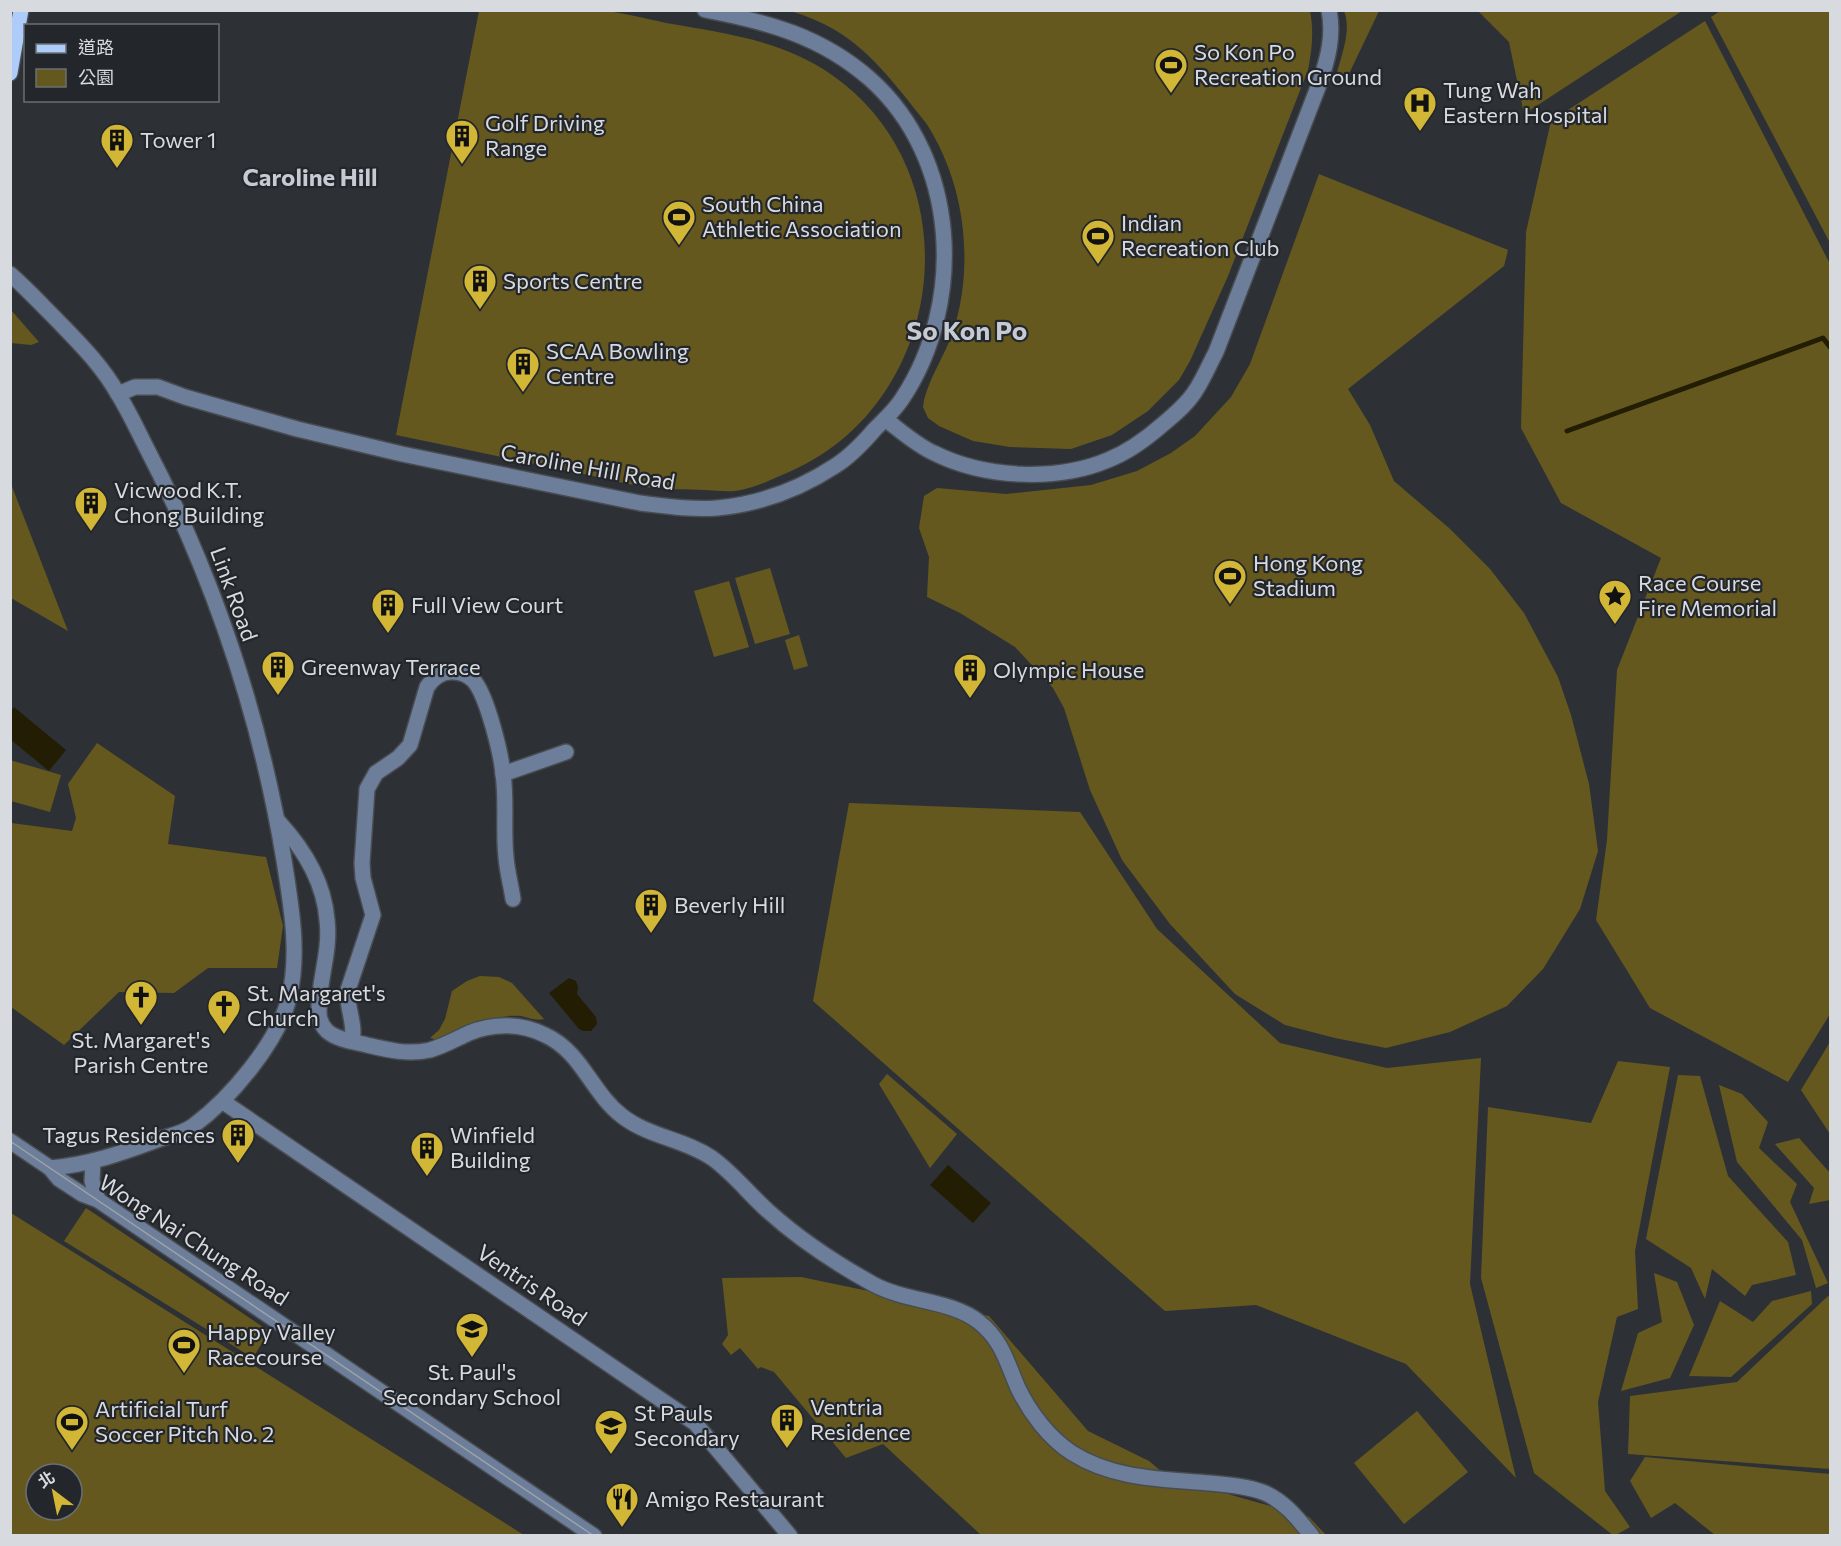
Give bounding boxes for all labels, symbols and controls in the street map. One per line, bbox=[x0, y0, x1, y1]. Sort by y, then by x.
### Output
legend bbox=[24, 24, 219, 102]
text: 道路 bbox=[78, 36, 114, 58]
place label: So Kon Po Recreation Ground bbox=[1194, 38, 1382, 90]
sports icon: So Kon Po Recreation Ground bbox=[1153, 47, 1189, 94]
text: 公園 bbox=[78, 66, 114, 88]
place label: Tung Wah Eastern Hospital bbox=[1443, 76, 1608, 128]
hospital icon: Tung Wah Eastern Hospital bbox=[1402, 85, 1438, 132]
place label: Golf Driving Range bbox=[485, 109, 605, 161]
building icon: Golf Driving Range bbox=[444, 118, 480, 165]
building icon: Tower 1 bbox=[99, 122, 135, 169]
place label: Tower 1 bbox=[140, 126, 216, 153]
district label: Caroline Hill bbox=[242, 162, 378, 191]
place label: South China Athletic Association bbox=[702, 190, 902, 242]
sports icon: South China Athletic Association bbox=[661, 199, 697, 246]
place label: Indian Recreation Club bbox=[1121, 209, 1280, 261]
sports icon: Indian Recreation Club bbox=[1080, 218, 1116, 265]
building icon: Sports Centre bbox=[462, 263, 498, 310]
place label: Sports Centre bbox=[503, 267, 642, 294]
district label: So Kon Po bbox=[907, 314, 1027, 345]
place label: SCAA Bowling Centre bbox=[546, 337, 689, 389]
building icon: SCAA Bowling Centre bbox=[505, 346, 541, 393]
street label: Caroline Hill Road bbox=[499, 438, 677, 495]
place label: Vicwood K.T. Chong Building bbox=[114, 476, 264, 528]
building icon: Vicwood K.T. Chong Building bbox=[73, 485, 109, 532]
street label: Link Road bbox=[205, 543, 264, 645]
place label: Hong Kong Stadium bbox=[1253, 549, 1363, 601]
sports icon: Hong Kong Stadium bbox=[1212, 558, 1248, 605]
place label: Race Course Fire Memorial bbox=[1638, 569, 1777, 621]
place icon: Race Course Fire Memorial bbox=[1597, 578, 1633, 625]
building icon: Full View Court bbox=[370, 587, 406, 634]
place label: Full View Court bbox=[411, 591, 563, 618]
building icon: Greenway Terrace bbox=[260, 649, 296, 696]
building icon: Olympic House bbox=[952, 652, 988, 699]
place label: Greenway Terrace bbox=[301, 653, 481, 680]
place label: Olympic House bbox=[993, 656, 1144, 683]
building icon: Beverly Hill bbox=[633, 887, 669, 934]
place label: Beverly Hill bbox=[674, 891, 785, 918]
church icon: St. Margaret's Parish Centre bbox=[123, 979, 159, 1026]
place label: St. Margaret's Church bbox=[247, 979, 386, 1031]
church icon: St. Margaret's Church bbox=[206, 988, 242, 1035]
place label: St. Margaret's Parish Centre bbox=[72, 1026, 210, 1078]
building icon: Tagus Residences bbox=[220, 1117, 256, 1164]
place label: Tagus Residences bbox=[42, 1121, 215, 1148]
place label: Winfield Building bbox=[450, 1121, 535, 1173]
building icon: Winfield Building bbox=[409, 1130, 445, 1177]
street label: Wong Nai Chung Road bbox=[94, 1168, 294, 1311]
street label: Ventris Road bbox=[472, 1238, 592, 1331]
school or university icon: St. Paul's Secondary School bbox=[454, 1311, 490, 1358]
place label: Happy Valley Racecourse bbox=[207, 1318, 336, 1370]
sports icon: Happy Valley Racecourse bbox=[166, 1327, 202, 1374]
place label: St. Paul's Secondary School bbox=[383, 1358, 561, 1410]
place label: Ventria Residence bbox=[810, 1393, 911, 1445]
place label: Artificial Turf Soccer Pitch No. 2 bbox=[95, 1395, 274, 1447]
place label: St Pauls Secondary bbox=[634, 1399, 740, 1451]
building icon: Ventria Residence bbox=[769, 1402, 805, 1449]
sports icon: Artificial Turf Soccer Pitch No. 2 bbox=[54, 1404, 90, 1451]
school or university icon: St Pauls Secondary bbox=[593, 1408, 629, 1455]
north arrow bbox=[24, 1462, 84, 1522]
text: 北 bbox=[34, 1467, 58, 1491]
restaurant icon: Amigo Restaurant bbox=[604, 1481, 640, 1528]
place label: Amigo Restaurant bbox=[645, 1485, 824, 1512]

